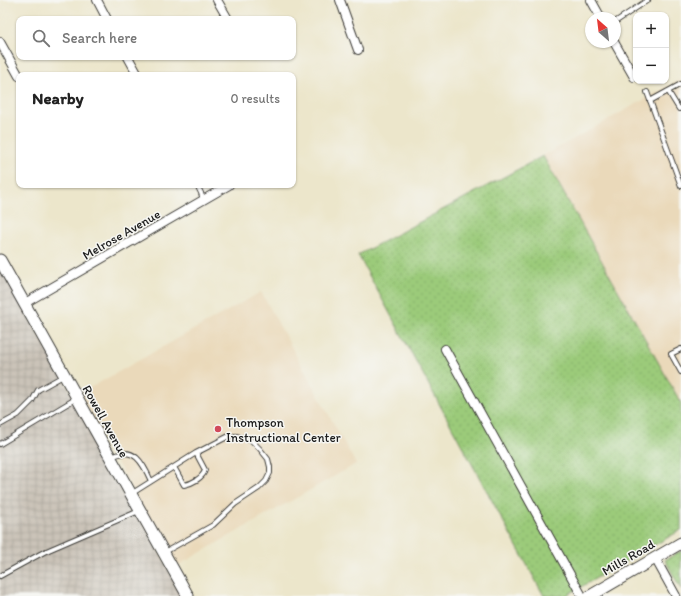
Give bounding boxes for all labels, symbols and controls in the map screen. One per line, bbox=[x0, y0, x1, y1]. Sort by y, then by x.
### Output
north arrow bbox=[585, 12, 621, 48]
map controls bbox=[633, 12, 669, 84]
button: + bbox=[633, 12, 669, 48]
search box bbox=[16, 16, 296, 60]
icon: search bbox=[30, 27, 52, 49]
text: Search here bbox=[62, 29, 137, 47]
button: − bbox=[633, 48, 669, 84]
text: Nearby bbox=[32, 88, 84, 108]
text: 0 results bbox=[230, 91, 280, 106]
street label: Melrose Avenue bbox=[80, 206, 163, 263]
street label: Rowell Avenue bbox=[79, 382, 132, 460]
place label: Thompson Instructional Center bbox=[226, 415, 341, 445]
marker: Thompson Instructional Center bbox=[213, 424, 223, 434]
street label: Mills Road bbox=[599, 536, 657, 578]

